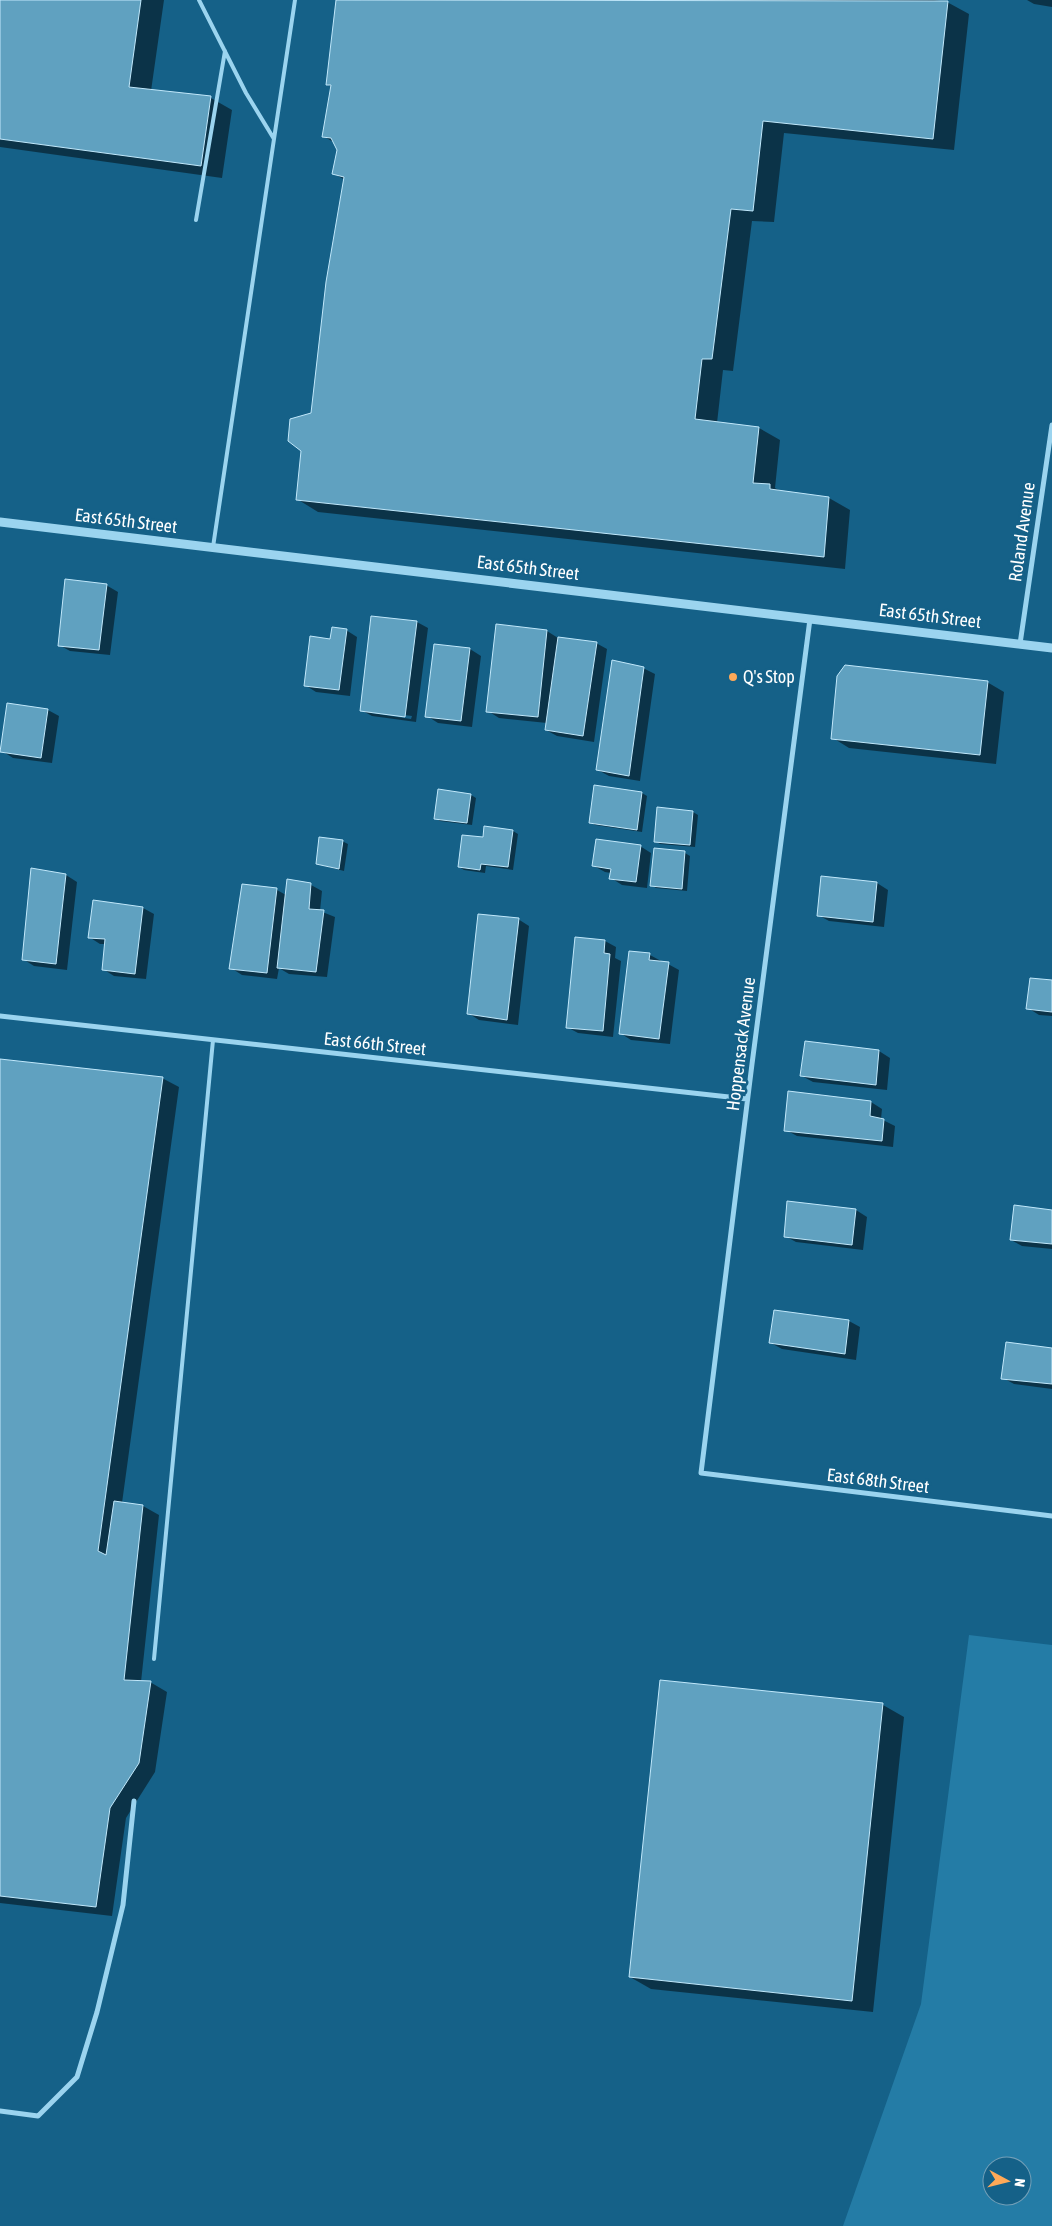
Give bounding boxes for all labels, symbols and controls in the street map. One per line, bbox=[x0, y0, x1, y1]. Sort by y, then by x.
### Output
street label: Roland Avenue bbox=[1004, 481, 1039, 583]
street label: East 65th Street bbox=[74, 504, 178, 537]
street label: East 65th Street bbox=[476, 551, 580, 584]
street label: East 65th Street bbox=[878, 599, 982, 632]
place label: Q's Stop bbox=[743, 666, 795, 687]
marker: Q's Stop bbox=[727, 671, 739, 683]
street label: Hoppensack Avenue bbox=[722, 976, 759, 1112]
street label: East 66th Street bbox=[323, 1028, 427, 1059]
street label: East 68th Street bbox=[826, 1464, 930, 1497]
north arrow bbox=[982, 2156, 1032, 2206]
text: N bbox=[1011, 2178, 1028, 2188]

